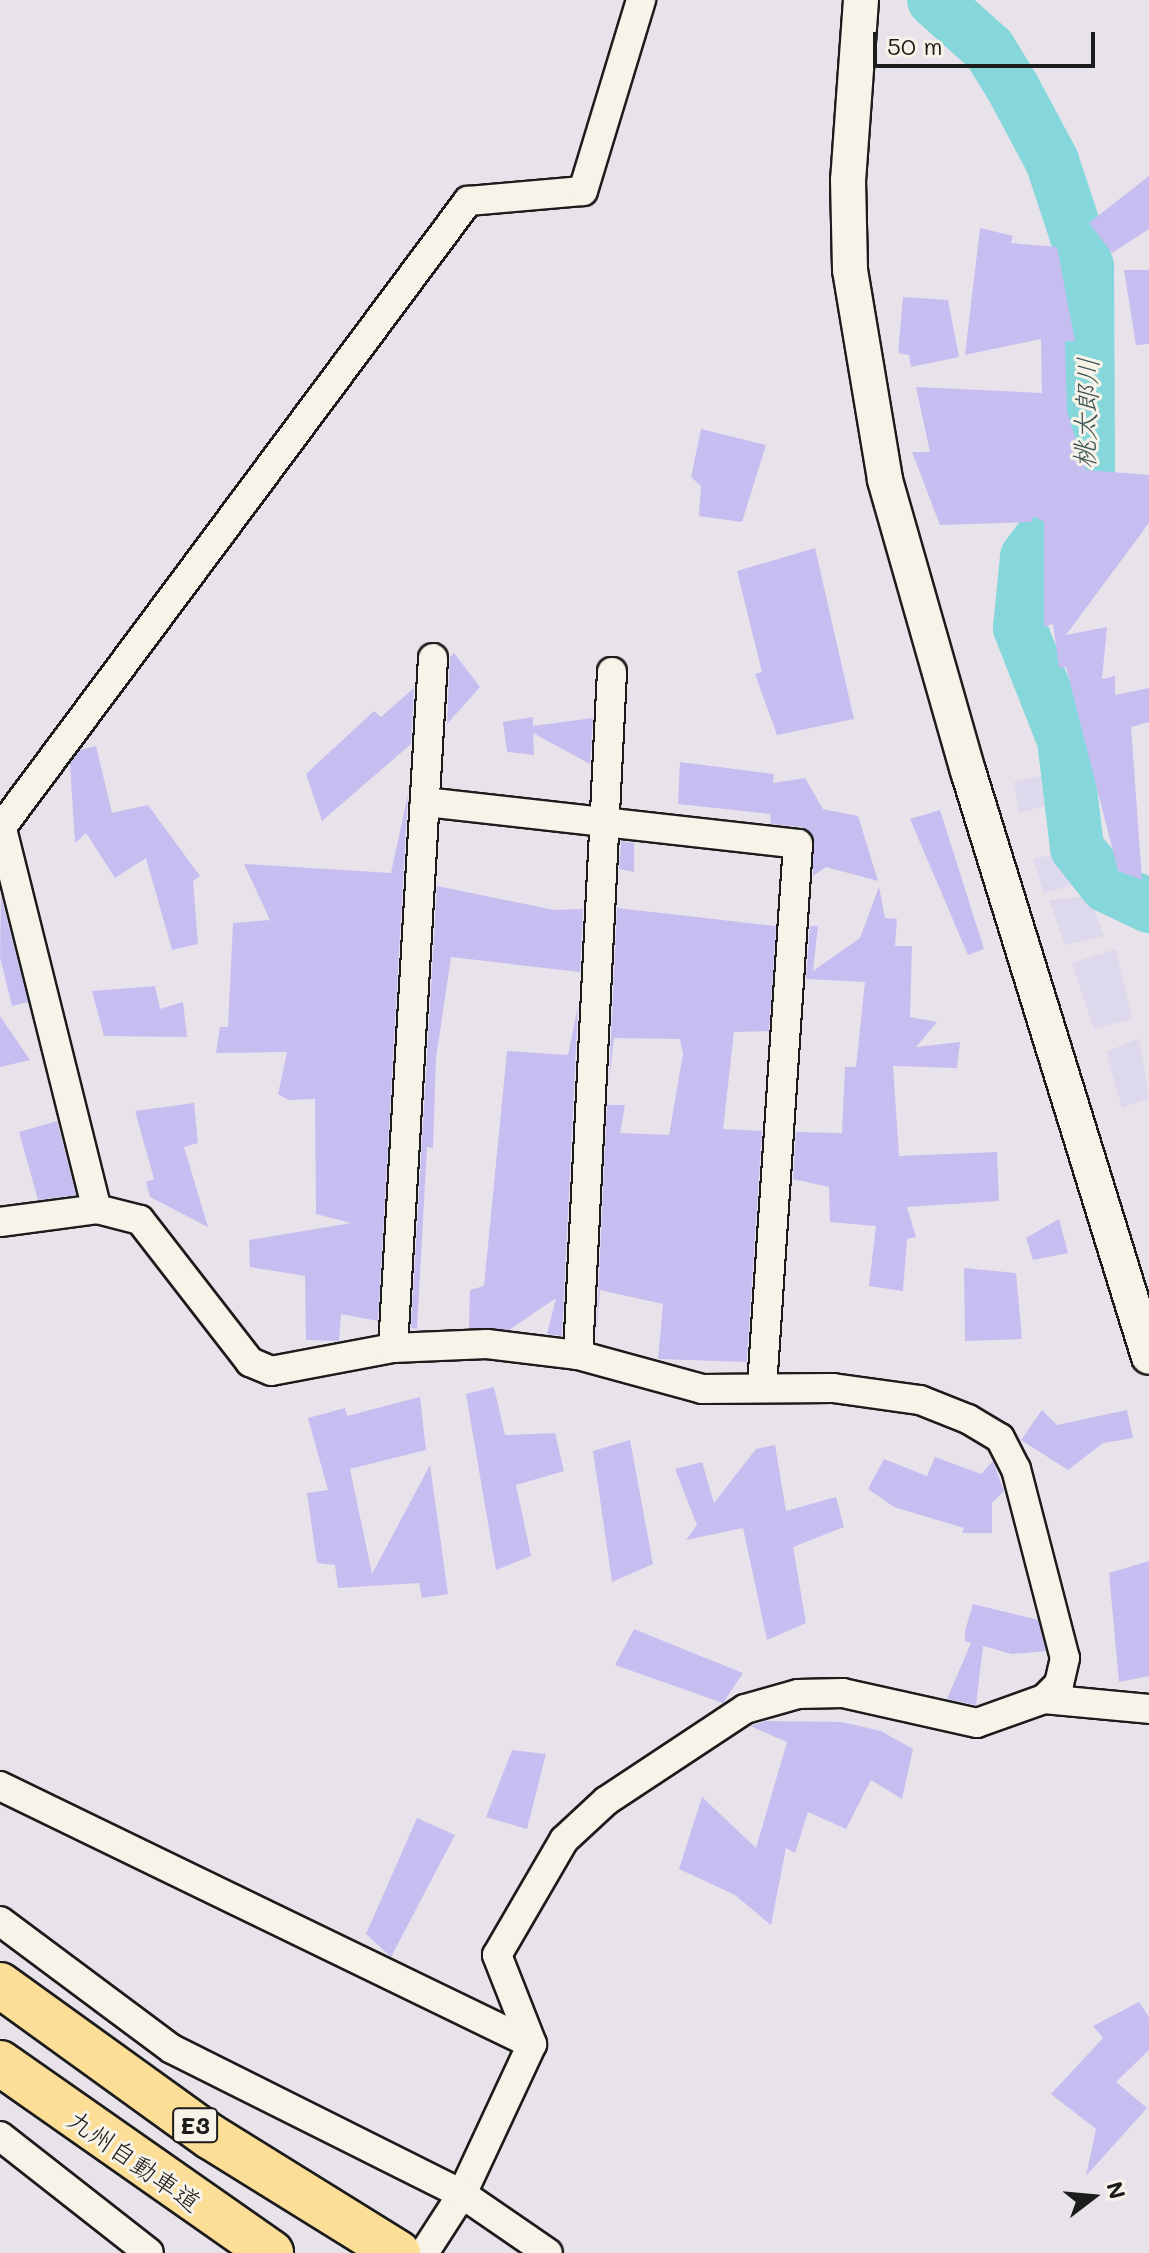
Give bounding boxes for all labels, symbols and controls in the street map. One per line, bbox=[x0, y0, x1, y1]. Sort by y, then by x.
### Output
scale bar bbox=[877, 16, 1099, 66]
text: 50 m bbox=[887, 30, 943, 61]
water label: 桃太郎川 bbox=[1066, 356, 1104, 470]
street label: 九州自動車道 bbox=[61, 2103, 207, 2219]
road number: E3 bbox=[171, 2105, 219, 2145]
north arrow bbox=[1053, 2157, 1133, 2237]
text: N bbox=[1100, 2178, 1133, 2202]

